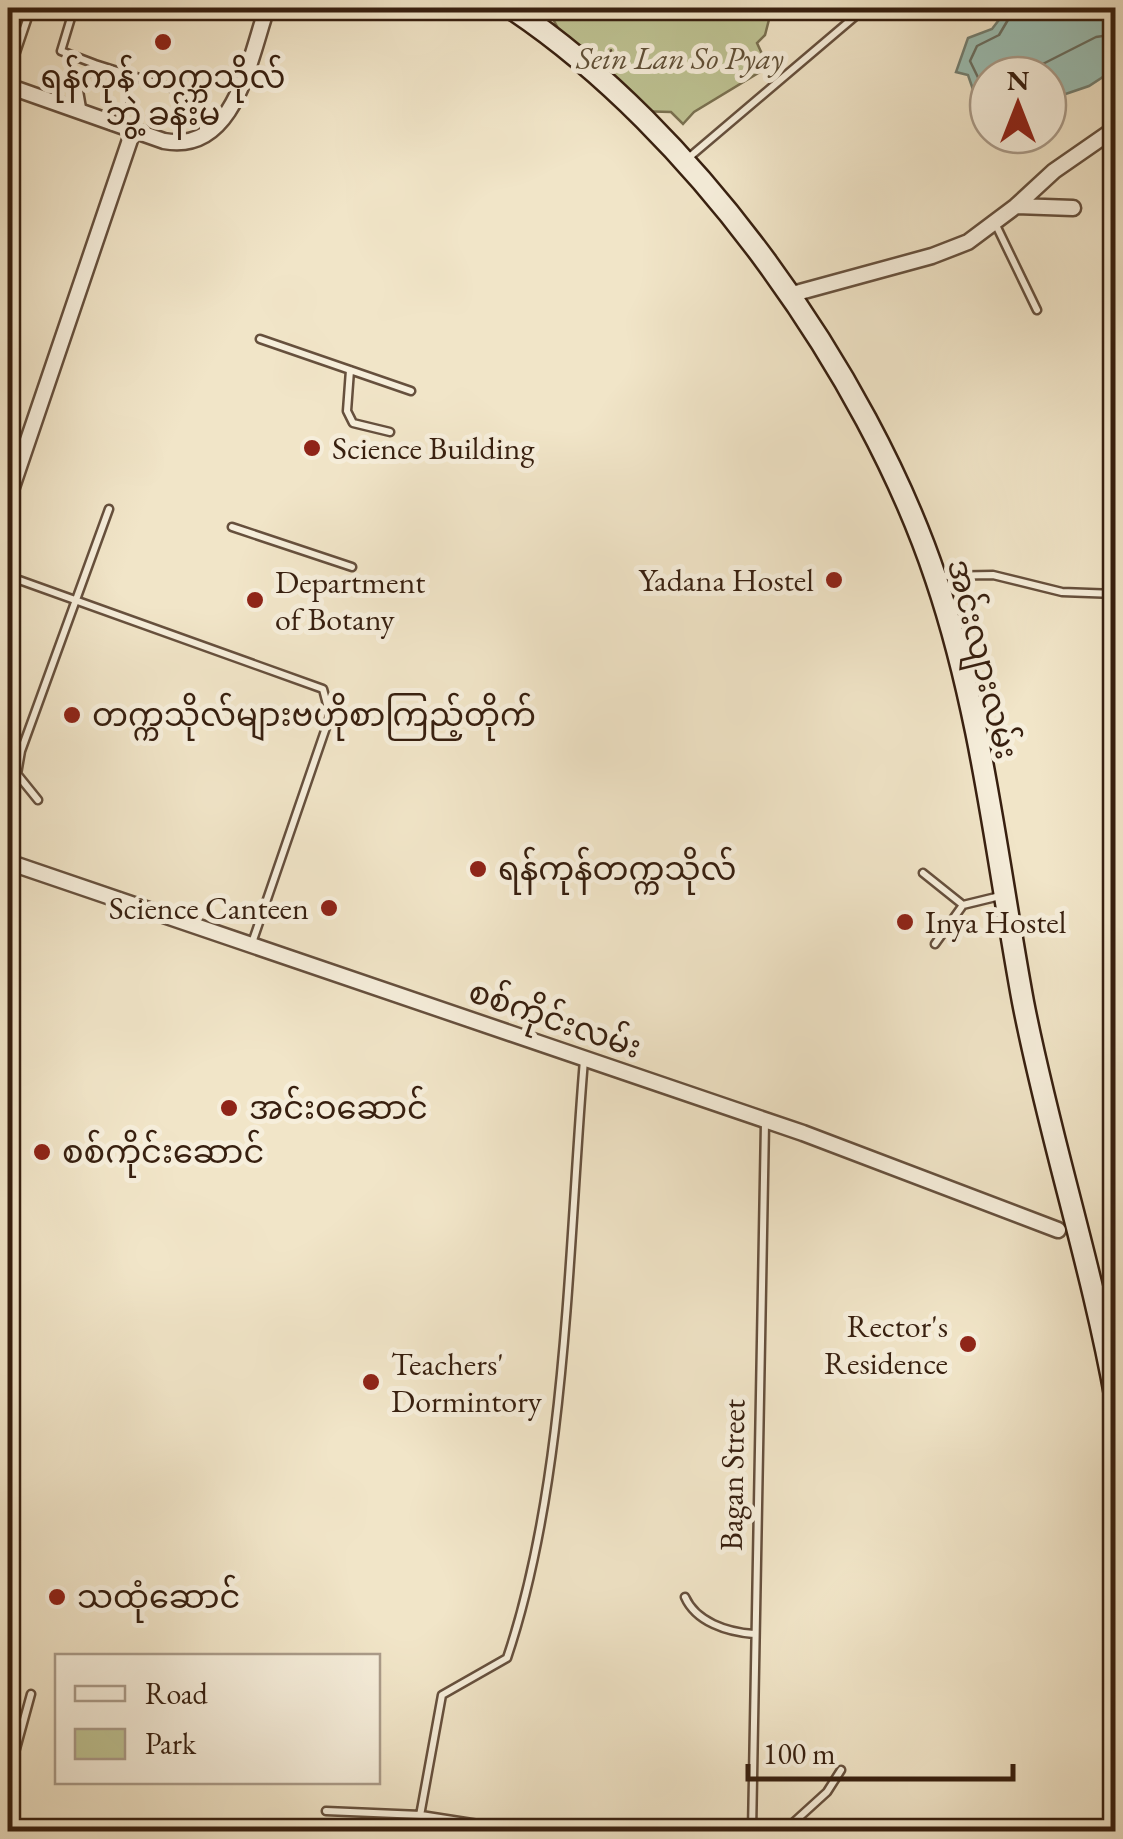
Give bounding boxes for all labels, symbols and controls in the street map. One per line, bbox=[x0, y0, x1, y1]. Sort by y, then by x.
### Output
marker: ရန်ကုန် တက္ကသိုလ် ဘွဲ့ ခန်းမ bbox=[152, 31, 174, 53]
park label: Sein Lan So Pyay bbox=[575, 37, 784, 79]
place label: ရန်ကုန် တက္ကသိုလ် ဘွဲ့ ခန်းမ bbox=[41, 54, 285, 140]
north arrow bbox=[968, 55, 1068, 155]
text: N bbox=[1007, 62, 1030, 98]
place label: Science Building bbox=[332, 427, 535, 469]
marker: Science Building bbox=[301, 437, 323, 459]
street label: အင်းလျားလမ်း bbox=[933, 554, 1030, 765]
place label: Yadana Hostel bbox=[639, 559, 814, 601]
place label: Department of Botany bbox=[275, 561, 425, 640]
marker: Yadana Hostel bbox=[823, 569, 845, 591]
marker: Department of Botany bbox=[244, 589, 266, 611]
place label: တက္ကသိုလ်များဗဟိုစာကြည့်တိုက် bbox=[92, 692, 536, 741]
marker: တက္ကသိုလ်များဗဟိုစာကြည့်တိုက် bbox=[61, 704, 83, 726]
place label: ရန်ကုန်တက္ကသိုလ် bbox=[498, 846, 737, 895]
marker: ရန်ကုန်တက္ကသိုလ် bbox=[467, 858, 489, 880]
place label: Science Canteen bbox=[109, 887, 309, 929]
marker: Science Canteen bbox=[318, 897, 340, 919]
place label: Inya Hostel bbox=[925, 901, 1067, 943]
marker: Inya Hostel bbox=[894, 911, 916, 933]
street label: စစ်ကိုင်းလမ်း bbox=[462, 968, 647, 1073]
place label: အင်းဝ‌ဆောင် bbox=[249, 1085, 428, 1129]
marker: အင်းဝ‌ဆောင် bbox=[218, 1097, 240, 1119]
place label: စစ်ကိုင်းဆောင် bbox=[62, 1129, 264, 1178]
marker: စစ်ကိုင်းဆောင် bbox=[31, 1141, 53, 1163]
place label: Rector's Residence bbox=[824, 1305, 948, 1384]
marker: Rector's Residence bbox=[957, 1333, 979, 1355]
place label: Teachers' Dormintory bbox=[391, 1343, 543, 1422]
marker: Teachers' Dormintory bbox=[360, 1371, 382, 1393]
street label: Bagan Street bbox=[710, 1399, 754, 1551]
place label: သထုံဆောင် bbox=[77, 1574, 240, 1623]
marker: သထုံဆောင် bbox=[46, 1586, 68, 1608]
legend bbox=[55, 1654, 380, 1784]
text: Road bbox=[145, 1674, 209, 1713]
scale bar bbox=[748, 1719, 1013, 1781]
text: Park bbox=[145, 1724, 197, 1763]
text: 100 m bbox=[763, 1734, 836, 1773]

